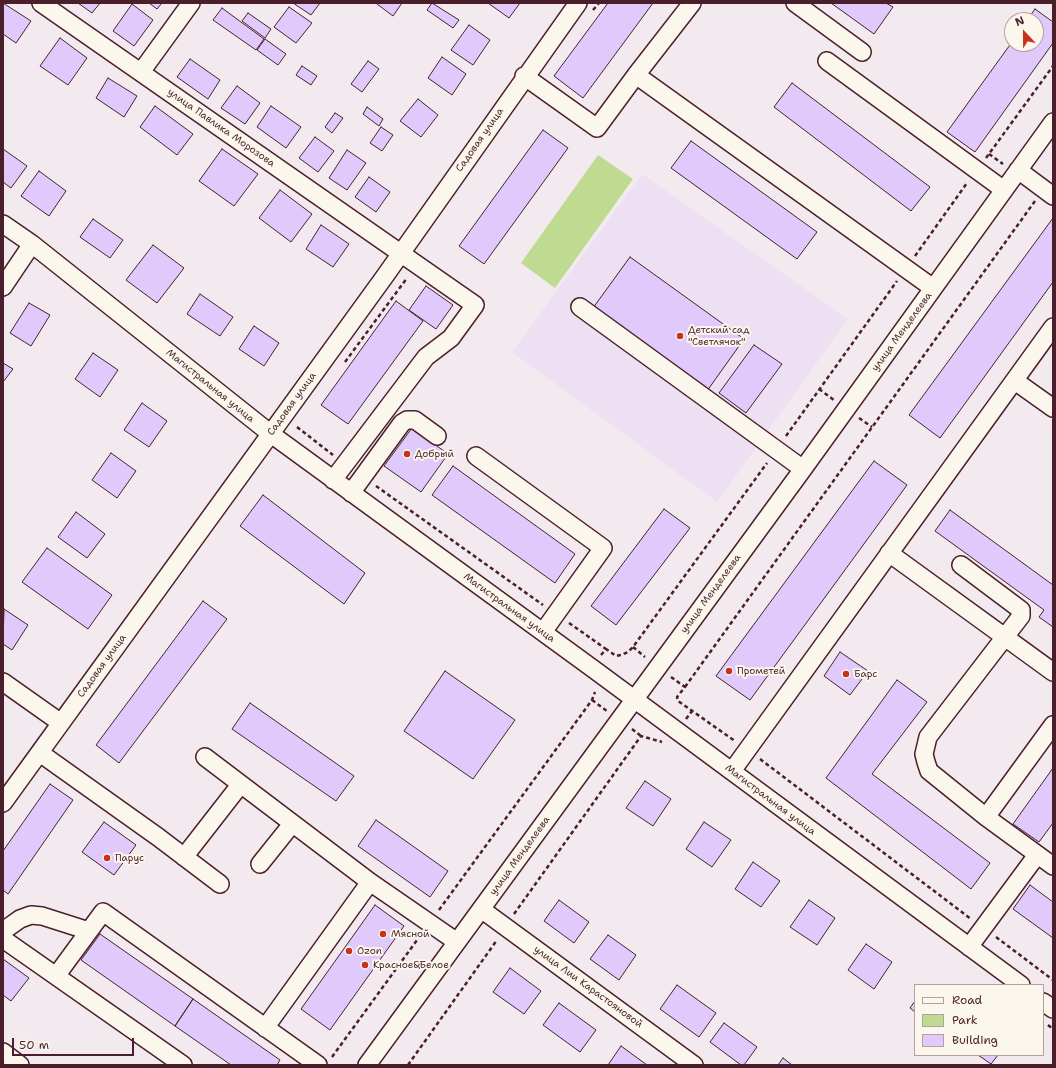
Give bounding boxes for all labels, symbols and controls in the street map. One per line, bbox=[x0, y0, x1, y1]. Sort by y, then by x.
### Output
north arrow bbox=[1004, 12, 1044, 52]
text: N bbox=[1013, 13, 1027, 30]
street label: улица Павлика Морозова bbox=[165, 86, 277, 170]
street label: Садовая улица bbox=[454, 106, 506, 174]
street label: улица Менделеева bbox=[869, 290, 935, 374]
place label: Детский сад "Светлячок" bbox=[688, 324, 750, 348]
marker: Детский сад "Светлячок" bbox=[675, 331, 685, 341]
street label: Магистральная улица bbox=[163, 347, 257, 425]
street label: Садовая улица bbox=[265, 370, 319, 438]
place label: Добрый bbox=[415, 448, 454, 460]
marker: Добрый bbox=[402, 449, 412, 459]
street label: улица Менделеева bbox=[678, 552, 744, 636]
street label: Магистральная улица bbox=[461, 571, 557, 645]
street label: Садовая улица bbox=[75, 632, 129, 700]
place label: Прометей bbox=[737, 665, 785, 677]
marker: Прометей bbox=[724, 666, 734, 676]
place label: Барс bbox=[854, 668, 877, 680]
marker: Барс bbox=[841, 669, 851, 679]
street label: Магистральная улица bbox=[722, 762, 818, 838]
street label: улица Менделеева bbox=[487, 814, 553, 898]
place label: Парус bbox=[115, 852, 144, 864]
marker: Парус bbox=[102, 853, 112, 863]
place label: Мясной bbox=[391, 928, 430, 940]
marker: Мясной bbox=[378, 929, 388, 939]
street label: улица Лии Карастояновой bbox=[531, 943, 645, 1031]
place label: Ozon bbox=[357, 945, 382, 957]
marker: Ozon bbox=[344, 946, 354, 956]
place label: Красное&Белое bbox=[373, 959, 449, 971]
marker: Красное&Белое bbox=[360, 960, 370, 970]
legend bbox=[914, 984, 1044, 1056]
text: Road bbox=[952, 992, 982, 1008]
text: Park bbox=[952, 1012, 978, 1028]
scale bar bbox=[14, 1030, 136, 1056]
text: Building bbox=[952, 1032, 998, 1048]
text: 50 m bbox=[19, 1037, 49, 1053]

